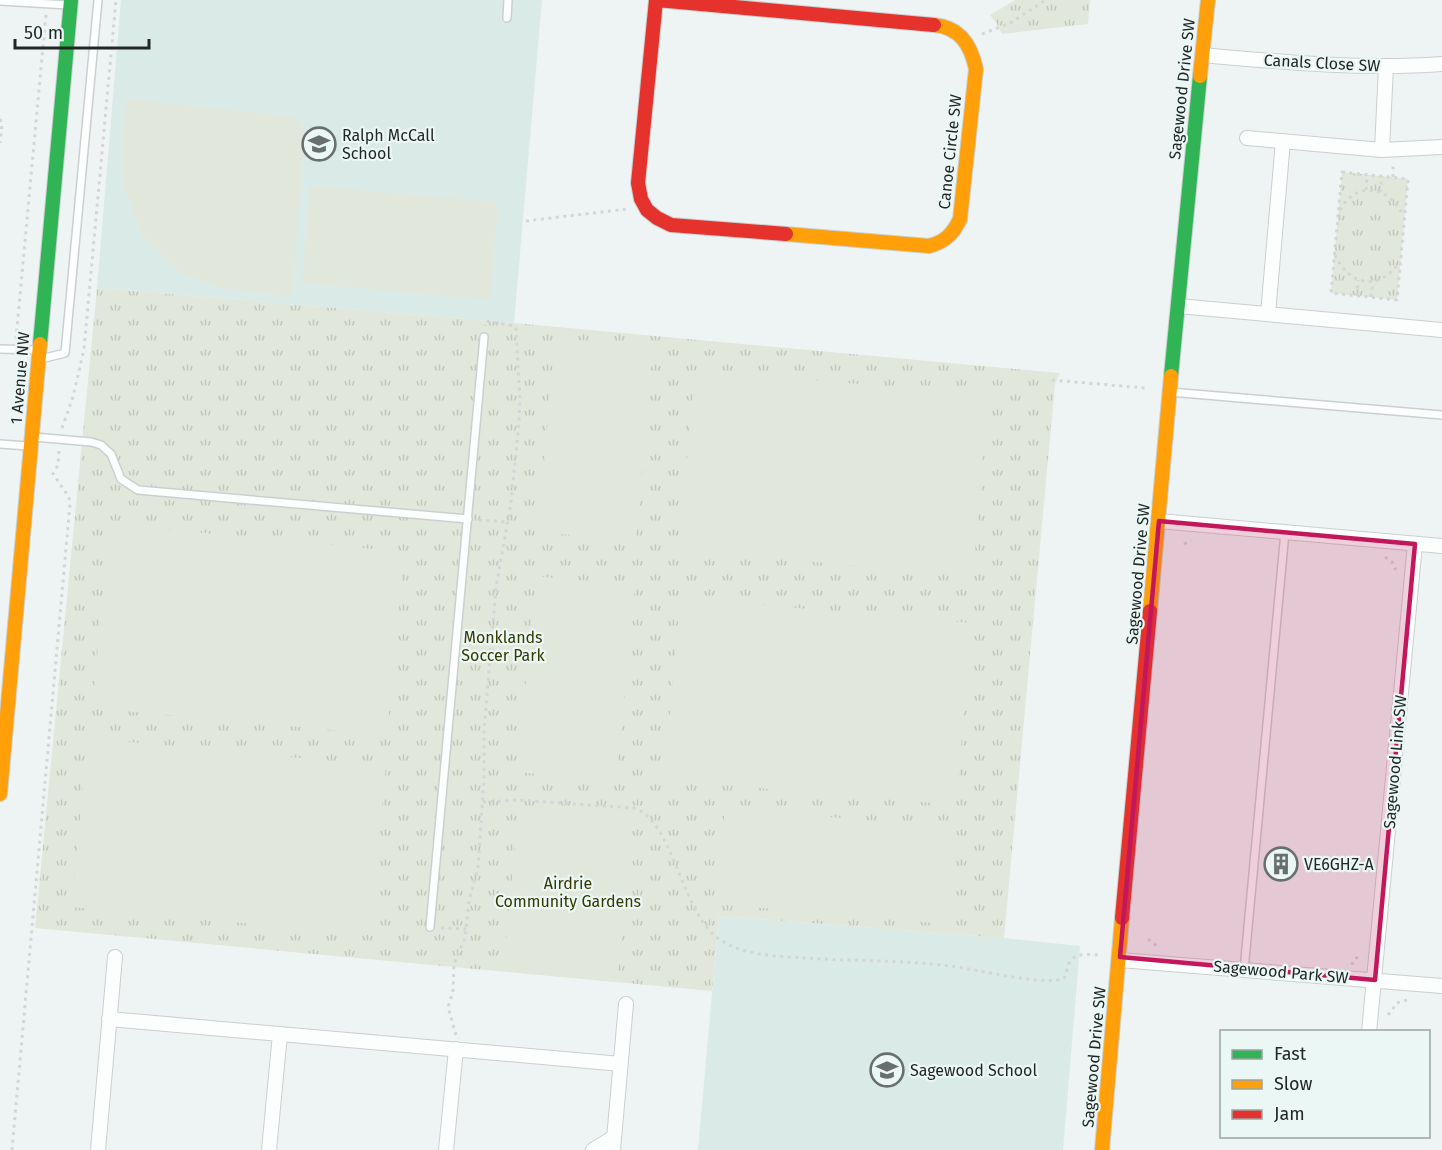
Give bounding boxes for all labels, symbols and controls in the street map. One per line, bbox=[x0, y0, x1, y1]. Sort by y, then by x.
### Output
scale bar bbox=[15, 12, 148, 50]
street label: Sagewood Drive SW bbox=[1165, 18, 1199, 160]
text: 50 m bbox=[24, 22, 63, 44]
street label: Canals Close SW bbox=[1263, 50, 1381, 76]
street label: Canoe Circle SW bbox=[935, 94, 965, 210]
school or university icon: Ralph McCall School bbox=[301, 126, 337, 162]
place label: Ralph McCall School bbox=[342, 126, 435, 163]
street label: 1 Avenue NW bbox=[6, 331, 34, 425]
street label: Sagewood Drive SW bbox=[1122, 503, 1154, 645]
park label: Monklands Soccer Park bbox=[461, 628, 545, 665]
street label: Sagewood Link SW bbox=[1380, 694, 1410, 830]
building icon: VE6GHZ-A bbox=[1263, 846, 1299, 882]
place label: VE6GHZ-A bbox=[1304, 855, 1374, 874]
park label: Airdrie Community Gardens bbox=[495, 874, 641, 911]
street label: Sagewood Park SW bbox=[1213, 957, 1349, 987]
street label: Sagewood Drive SW bbox=[1078, 986, 1110, 1128]
legend bbox=[1220, 1030, 1430, 1138]
text: Fast bbox=[1274, 1043, 1307, 1065]
school or university icon: Sagewood School bbox=[869, 1052, 905, 1088]
place label: Sagewood School bbox=[910, 1061, 1037, 1080]
text: Slow bbox=[1274, 1073, 1313, 1095]
text: Jam bbox=[1274, 1103, 1305, 1125]

